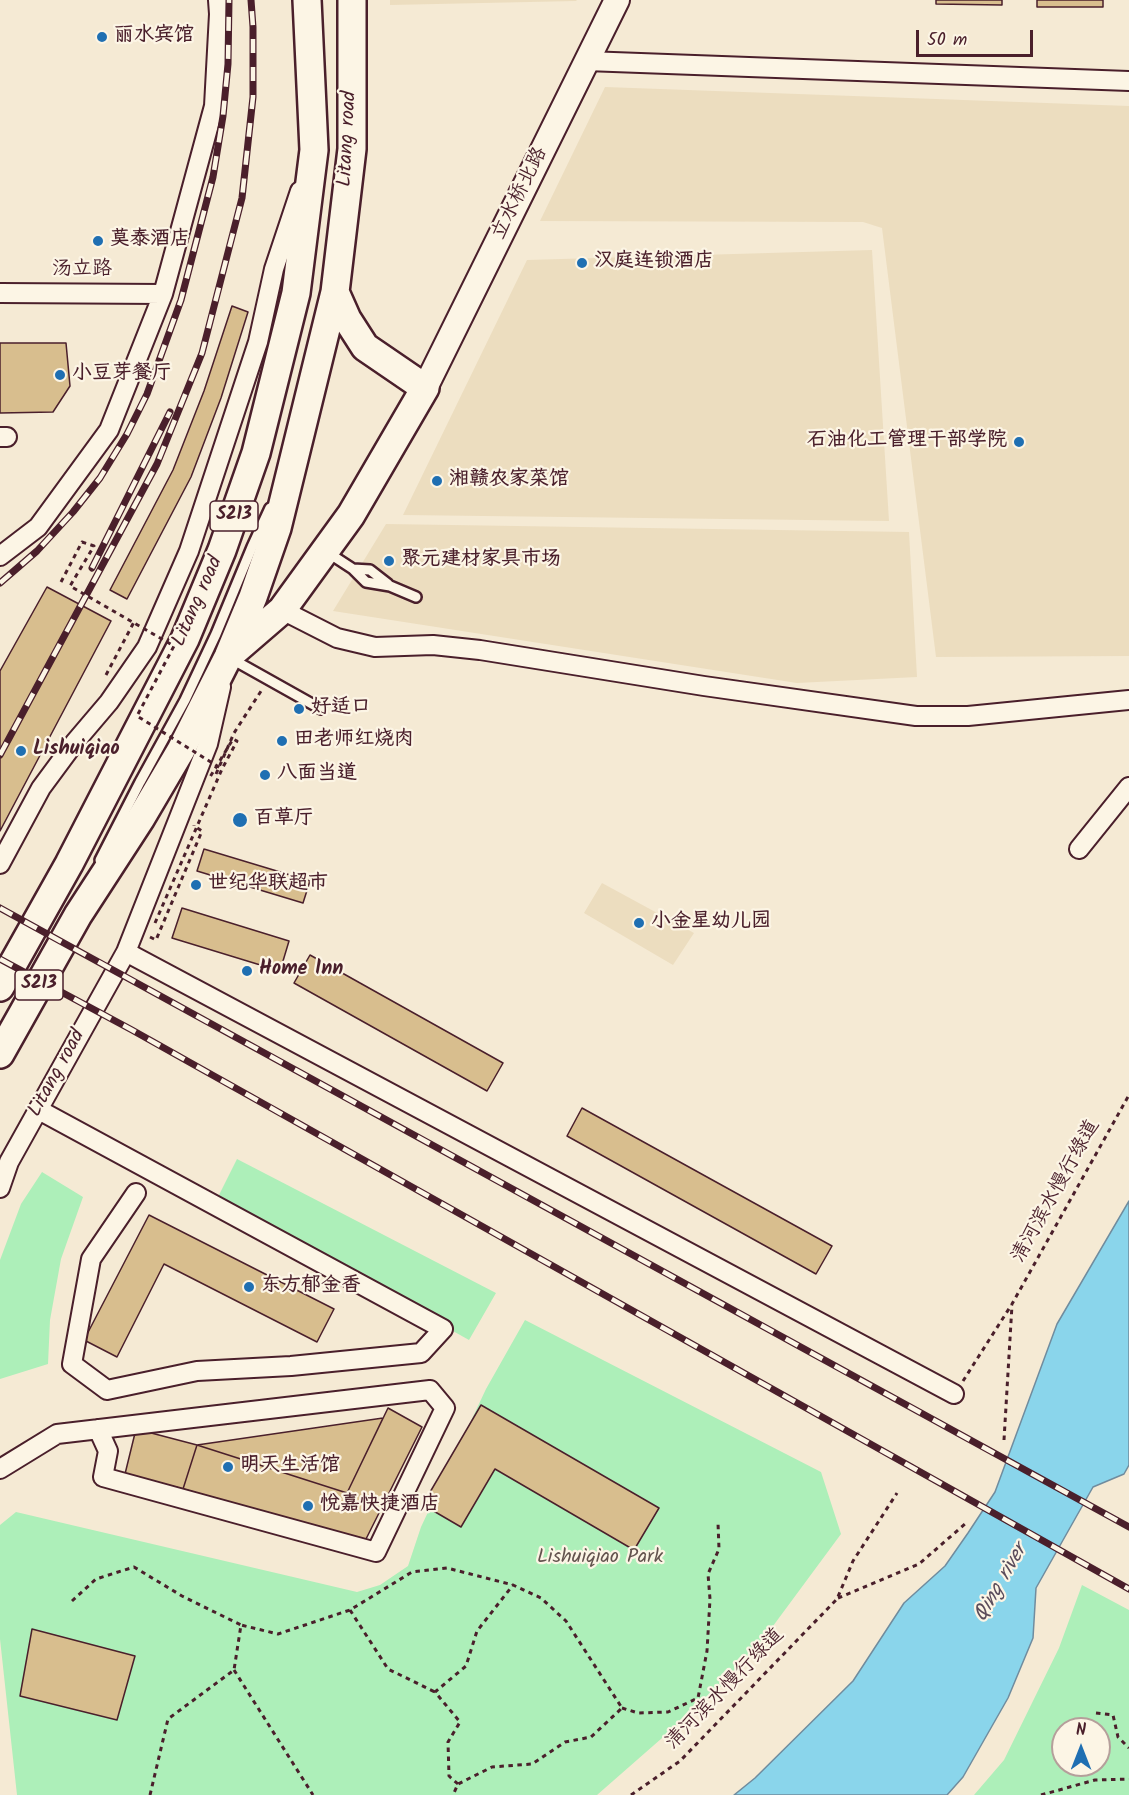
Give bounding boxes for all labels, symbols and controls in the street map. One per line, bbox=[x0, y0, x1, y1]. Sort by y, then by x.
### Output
scale bar bbox=[919, 18, 1036, 56]
place label: 丽水宾馆 bbox=[114, 25, 194, 49]
text: 50 m bbox=[927, 26, 967, 55]
marker: 丽水宾馆 bbox=[95, 30, 109, 44]
street label: Litang road bbox=[335, 90, 363, 188]
street label: 立水桥北路 bbox=[488, 144, 554, 244]
place label: 莫泰酒店 bbox=[110, 229, 190, 253]
marker: 莫泰酒店 bbox=[91, 234, 105, 248]
place label: 汉庭连锁酒店 bbox=[594, 251, 714, 275]
marker: 汉庭连锁酒店 bbox=[575, 256, 589, 270]
street label: 汤立路 bbox=[52, 259, 112, 283]
place label: 小豆芽餐厅 bbox=[72, 363, 172, 387]
marker: 小豆芽餐厅 bbox=[53, 368, 67, 382]
place label: 石油化工管理干部学院 bbox=[807, 430, 1007, 454]
marker: 石油化工管理干部学院 bbox=[1012, 435, 1026, 449]
place label: 湘赣农家菜馆 bbox=[449, 469, 569, 493]
marker: 湘赣农家菜馆 bbox=[430, 474, 444, 488]
road number: S213 bbox=[210, 501, 258, 531]
place label: 聚元建材家具市场 bbox=[401, 549, 561, 573]
street label: Litang road bbox=[169, 553, 229, 651]
marker: 聚元建材家具市场 bbox=[382, 554, 396, 568]
place label: 好适口 bbox=[311, 697, 371, 721]
marker: 好适口 bbox=[292, 702, 306, 716]
place label: 田老师红烧肉 bbox=[294, 729, 414, 753]
marker: 田老师红烧肉 bbox=[275, 734, 289, 748]
place label: Lishuiqiao bbox=[33, 739, 120, 763]
marker: Lishuiqiao bbox=[14, 744, 28, 758]
place label: 八面当道 bbox=[277, 763, 357, 787]
marker: 八面当道 bbox=[258, 768, 272, 782]
place label: 百草厅 bbox=[254, 808, 314, 832]
marker: 百草厅 bbox=[231, 811, 249, 829]
place label: 世纪华联超市 bbox=[208, 873, 328, 897]
marker: 世纪华联超市 bbox=[189, 878, 203, 892]
place label: 小金星幼儿园 bbox=[651, 911, 771, 935]
marker: 小金星幼儿园 bbox=[632, 916, 646, 930]
place label: Home Inn bbox=[259, 959, 343, 983]
marker: Home Inn bbox=[240, 964, 254, 978]
road number: S213 bbox=[15, 970, 63, 1000]
street label: Litang road bbox=[24, 1026, 92, 1122]
street label: 清河滨水慢行绿道 bbox=[1008, 1116, 1106, 1268]
place label: 东方郁金香 bbox=[261, 1275, 361, 1299]
marker: 东方郁金香 bbox=[242, 1280, 256, 1294]
place label: 明天生活馆 bbox=[240, 1455, 340, 1479]
marker: 明天生活馆 bbox=[221, 1460, 235, 1474]
place label: 悦嘉快捷酒店 bbox=[320, 1494, 440, 1518]
marker: 悦嘉快捷酒店 bbox=[301, 1499, 315, 1513]
water label: Qing river bbox=[970, 1541, 1034, 1627]
park label: Lishuiqiao Park bbox=[537, 1547, 663, 1571]
street label: 清河滨水慢行绿道 bbox=[662, 1624, 790, 1756]
north arrow bbox=[1051, 1717, 1111, 1777]
text: N bbox=[1076, 1718, 1086, 1743]

